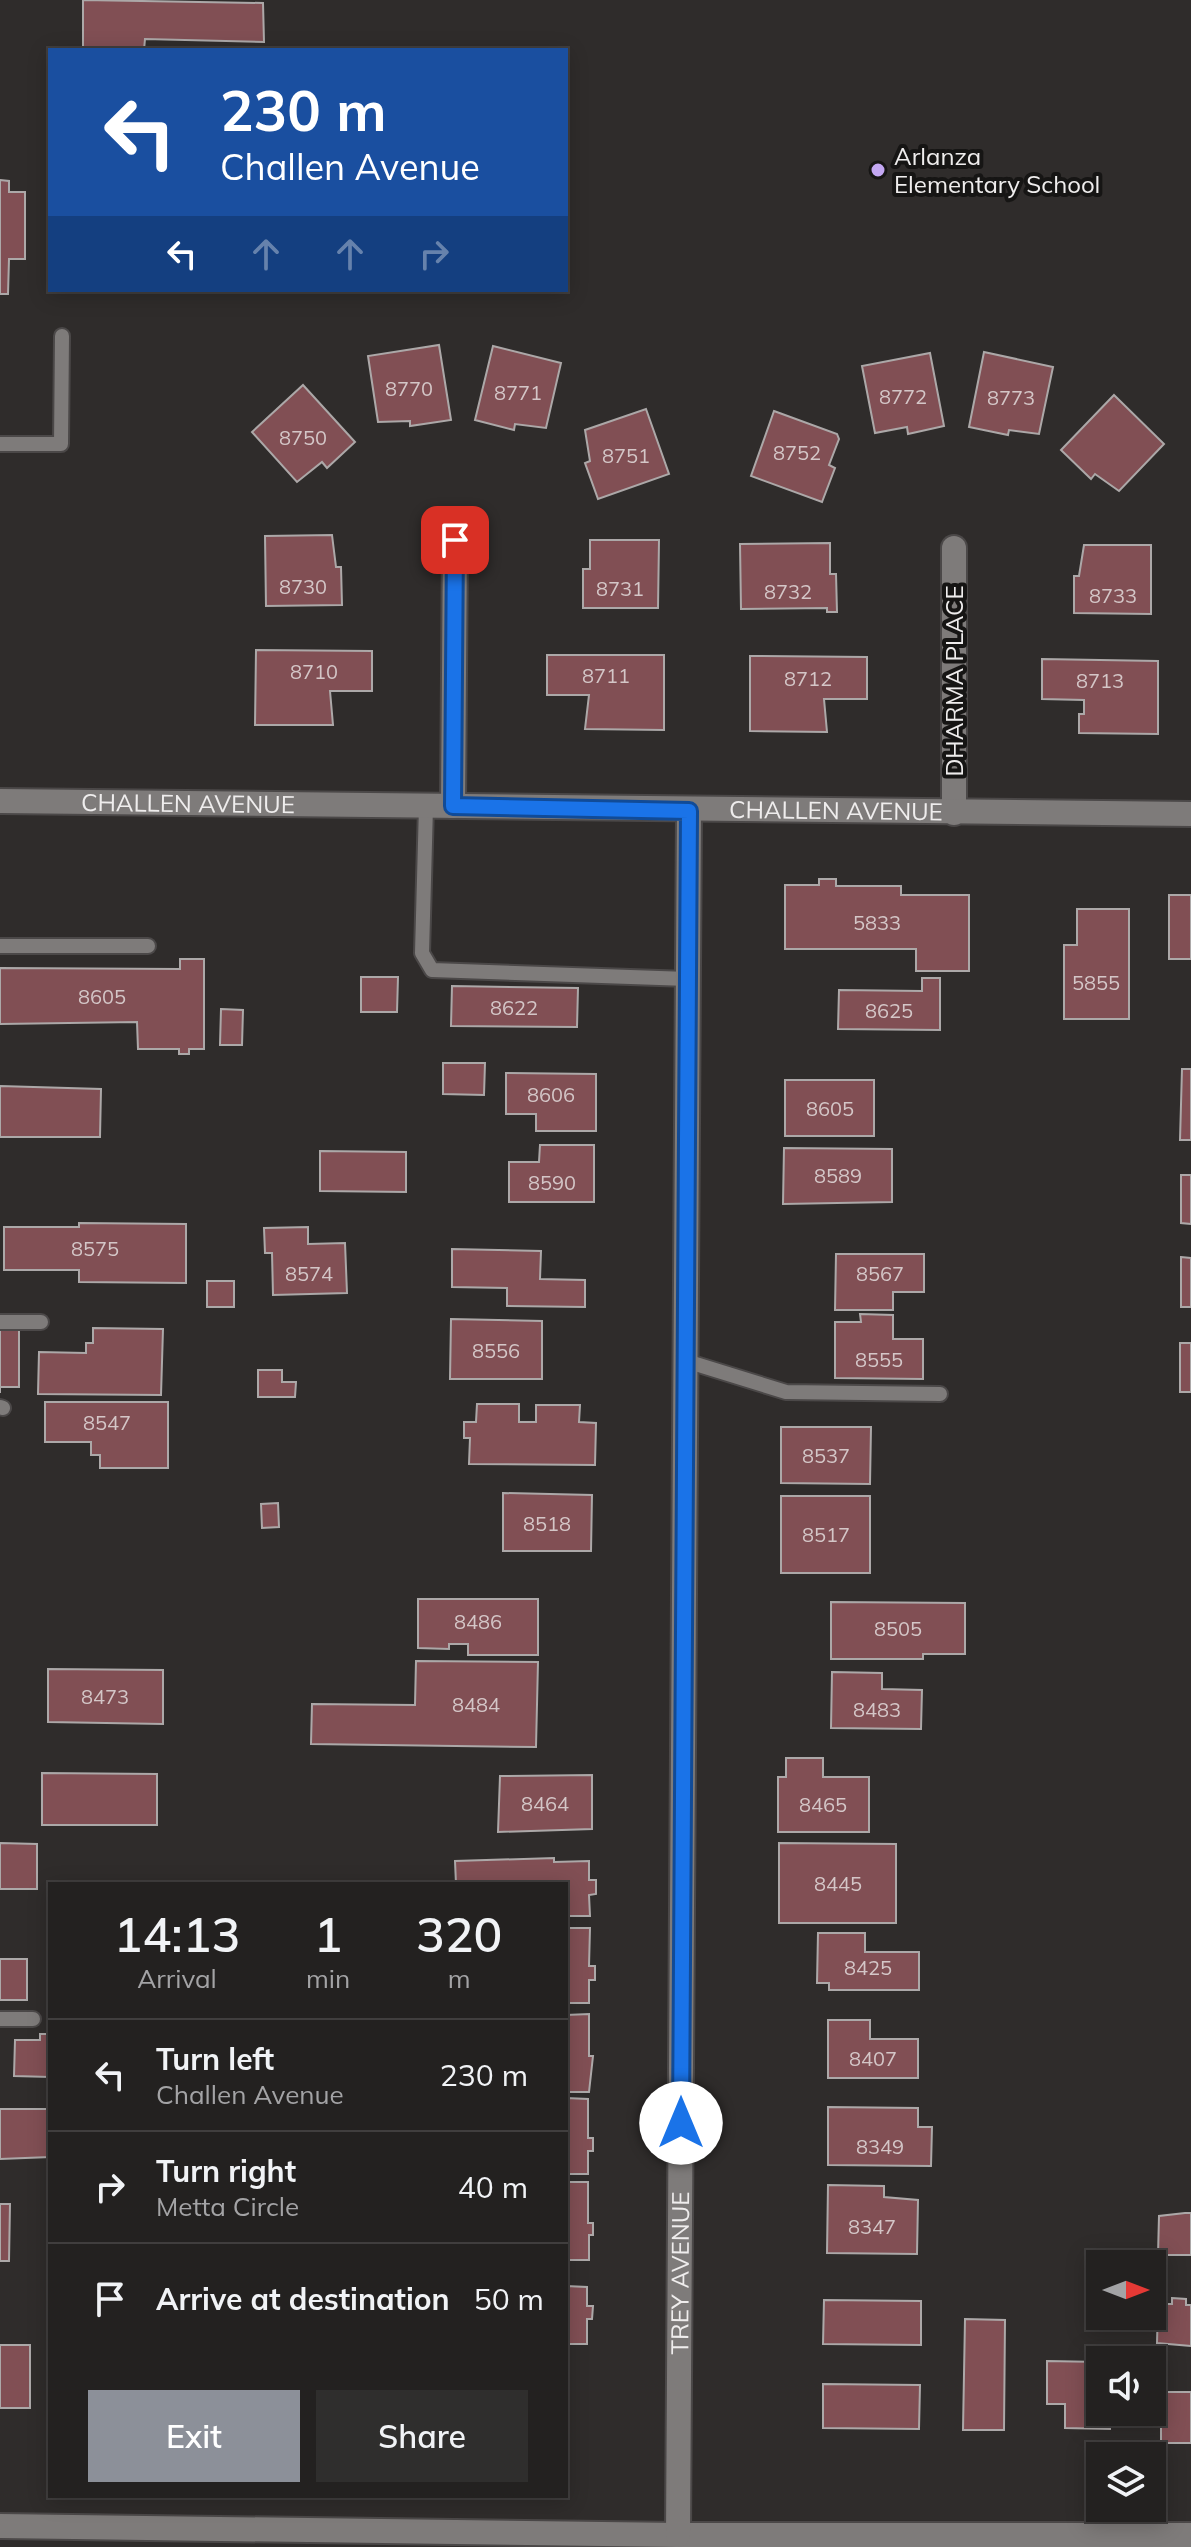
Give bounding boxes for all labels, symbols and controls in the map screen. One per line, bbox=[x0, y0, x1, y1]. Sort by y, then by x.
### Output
text: 230 m bbox=[220, 75, 387, 145]
icon: left bbox=[88, 80, 192, 184]
place label: Arlanza Elementary School bbox=[894, 141, 1100, 199]
text: Challen Avenue bbox=[220, 144, 480, 189]
marker: Arlanza Elementary School bbox=[869, 161, 887, 179]
icon: left bbox=[160, 232, 204, 276]
icon: ahead bbox=[244, 232, 288, 276]
icon: ahead bbox=[328, 232, 372, 276]
icon: right bbox=[412, 232, 456, 276]
house number: 8770 bbox=[385, 376, 433, 401]
house number: 8771 bbox=[494, 380, 542, 405]
house number: 8772 bbox=[879, 384, 927, 409]
house number: 8773 bbox=[987, 385, 1035, 410]
house number: 8750 bbox=[279, 425, 327, 450]
house number: 8752 bbox=[773, 440, 821, 465]
house number: 8751 bbox=[602, 443, 650, 468]
pin bbox=[421, 506, 489, 574]
icon: arrive bbox=[433, 518, 477, 562]
house number: 8730 bbox=[279, 574, 327, 599]
house number: 8731 bbox=[596, 576, 644, 601]
house number: 8732 bbox=[764, 579, 812, 604]
house number: 8733 bbox=[1089, 583, 1137, 608]
street label: DHARMA PLACE bbox=[939, 585, 969, 777]
house number: 8710 bbox=[290, 659, 338, 684]
house number: 8711 bbox=[582, 663, 630, 688]
house number: 8712 bbox=[784, 666, 832, 691]
house number: 8713 bbox=[1076, 668, 1124, 693]
street label: CHALLEN AVENUE bbox=[81, 787, 295, 819]
street label: CHALLEN AVENUE bbox=[729, 794, 943, 826]
house number: 5833 bbox=[853, 910, 901, 935]
house number: 5855 bbox=[1072, 970, 1120, 995]
house number: 8605 bbox=[78, 984, 126, 1009]
house number: 8622 bbox=[490, 995, 538, 1020]
house number: 8625 bbox=[865, 998, 913, 1023]
house number: 8606 bbox=[527, 1082, 575, 1107]
house number: 8605 bbox=[806, 1096, 854, 1121]
house number: 8589 bbox=[814, 1163, 862, 1188]
house number: 8590 bbox=[528, 1170, 576, 1195]
house number: 8575 bbox=[71, 1236, 119, 1261]
house number: 8574 bbox=[285, 1261, 333, 1286]
house number: 8567 bbox=[856, 1261, 904, 1286]
house number: 8556 bbox=[472, 1338, 520, 1363]
house number: 8555 bbox=[855, 1347, 903, 1372]
house number: 8547 bbox=[83, 1410, 131, 1435]
house number: 8537 bbox=[802, 1443, 850, 1468]
house number: 8518 bbox=[523, 1511, 571, 1536]
house number: 8517 bbox=[802, 1522, 850, 1547]
house number: 8486 bbox=[454, 1609, 502, 1634]
house number: 8505 bbox=[874, 1616, 922, 1641]
house number: 8473 bbox=[81, 1684, 129, 1709]
house number: 8484 bbox=[452, 1692, 500, 1717]
house number: 8483 bbox=[853, 1697, 901, 1722]
house number: 8464 bbox=[521, 1791, 569, 1816]
house number: 8465 bbox=[799, 1792, 847, 1817]
house number: 8445 bbox=[814, 1871, 862, 1896]
text: 14:13 bbox=[114, 1904, 240, 1964]
text: 1 bbox=[314, 1904, 342, 1964]
text: 320 bbox=[416, 1904, 502, 1964]
house number: 8425 bbox=[844, 1955, 892, 1980]
text: Arrival bbox=[137, 1962, 217, 1995]
text: min bbox=[306, 1962, 350, 1995]
text: m bbox=[448, 1962, 471, 1995]
text: Turn left bbox=[156, 2040, 274, 2078]
house number: 8407 bbox=[849, 2046, 897, 2071]
icon: left bbox=[88, 2053, 132, 2097]
text: 230 m bbox=[440, 2056, 528, 2094]
text: Challen Avenue bbox=[156, 2078, 344, 2111]
position arrow bbox=[639, 2081, 723, 2165]
house number: 8349 bbox=[856, 2134, 904, 2159]
text: Turn right bbox=[156, 2152, 296, 2190]
icon: right bbox=[88, 2165, 132, 2209]
text: 40 m bbox=[458, 2168, 528, 2206]
text: Metta Circle bbox=[156, 2190, 299, 2223]
street label: TREY AVENUE bbox=[664, 2192, 695, 2354]
house number: 8347 bbox=[848, 2214, 896, 2239]
north arrow bbox=[1086, 2250, 1166, 2330]
map controls bbox=[1086, 2250, 1166, 2522]
icon: arrive bbox=[88, 2277, 132, 2321]
text: Arrive at destination bbox=[156, 2280, 450, 2318]
text: 50 m bbox=[474, 2280, 544, 2318]
button: sound bbox=[1086, 2346, 1166, 2426]
button: Exit bbox=[88, 2390, 300, 2482]
button: Share bbox=[316, 2390, 528, 2482]
button: layers bbox=[1086, 2442, 1166, 2522]

